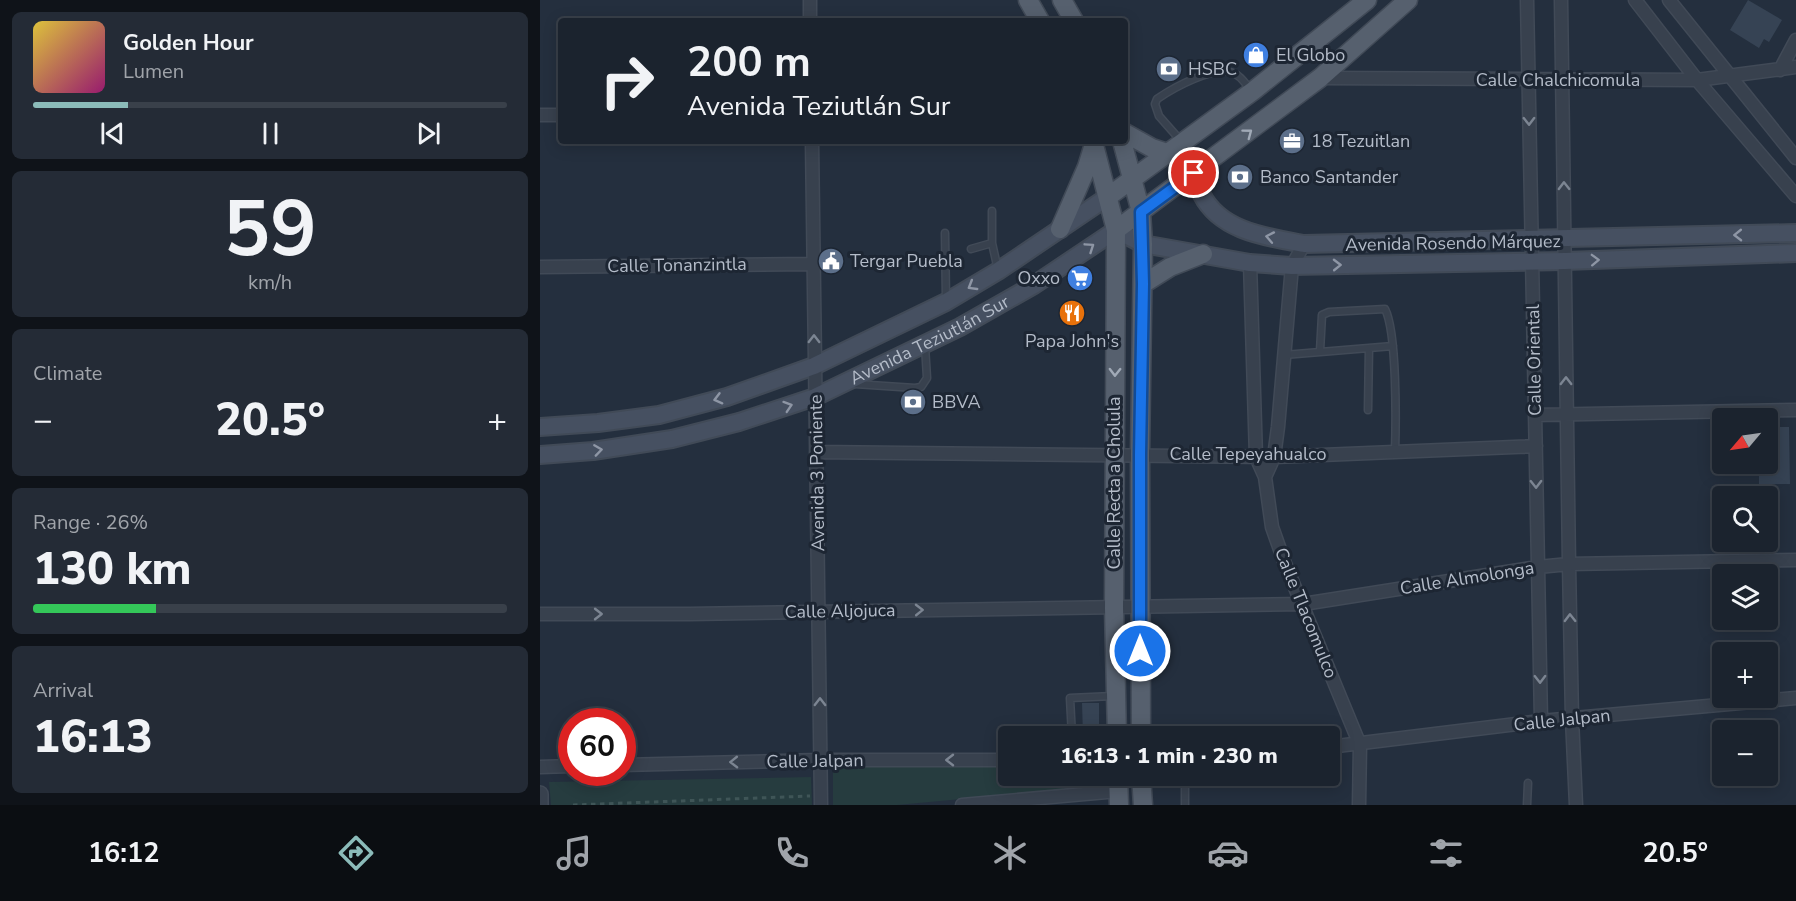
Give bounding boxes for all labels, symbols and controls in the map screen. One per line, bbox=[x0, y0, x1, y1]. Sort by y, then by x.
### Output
text: Golden Hour bbox=[123, 28, 254, 58]
text: 200 m bbox=[687, 34, 811, 91]
shop icon: El Globo bbox=[1241, 40, 1271, 70]
icon: right bbox=[588, 42, 666, 120]
place label: El Globo bbox=[1276, 43, 1345, 67]
bank icon: HSBC bbox=[1154, 54, 1184, 84]
place label: HSBC bbox=[1188, 57, 1237, 81]
text: Lumen bbox=[123, 58, 184, 85]
street label: Calle Chalchicomula bbox=[1476, 68, 1640, 92]
text: Avenida Teziutlán Sur bbox=[687, 88, 950, 125]
icon: previous bbox=[96, 117, 129, 150]
icon: pause bbox=[254, 117, 287, 150]
icon: next bbox=[412, 117, 445, 150]
one-way arrow bbox=[1523, 117, 1536, 126]
office icon: 18 Tezuitlan bbox=[1277, 126, 1307, 156]
one-way arrow bbox=[1241, 129, 1252, 140]
place label: 18 Tezuitlan bbox=[1311, 129, 1410, 153]
pin bbox=[1168, 147, 1219, 198]
icon: arrive bbox=[1177, 156, 1210, 189]
bank icon: Banco Santander bbox=[1225, 162, 1255, 192]
place label: Banco Santander bbox=[1260, 165, 1399, 189]
text: 59 bbox=[223, 176, 317, 283]
one-way arrow bbox=[1557, 182, 1570, 191]
one-way arrow bbox=[1733, 228, 1742, 241]
street label: Avenida Rosendo Márquez bbox=[1345, 229, 1561, 257]
one-way arrow bbox=[1266, 231, 1276, 244]
one-way arrow bbox=[1084, 243, 1094, 255]
public building icon: Tergar Puebla bbox=[816, 246, 846, 276]
place label: Tergar Puebla bbox=[850, 249, 963, 273]
street label: Calle Tonanzintla bbox=[607, 252, 747, 278]
one-way arrow bbox=[1591, 254, 1600, 266]
one-way arrow bbox=[1333, 259, 1342, 271]
supermarket icon: Oxxo bbox=[1065, 263, 1095, 293]
place label: Oxxo bbox=[1017, 266, 1060, 290]
text: km/h bbox=[248, 269, 292, 296]
one-way arrow bbox=[968, 279, 978, 291]
street label: Avenida Teziutlán Sur bbox=[846, 289, 1014, 390]
restaurant icon: Papa John's bbox=[1057, 298, 1087, 328]
street label: Calle Oriental bbox=[1521, 303, 1547, 416]
place label: Papa John's bbox=[1025, 329, 1119, 353]
one-way arrow bbox=[808, 334, 820, 343]
text: Climate bbox=[33, 360, 102, 387]
one-way arrow bbox=[1109, 368, 1121, 377]
one-way arrow bbox=[1560, 377, 1573, 386]
bank icon: BBVA bbox=[898, 387, 928, 417]
text: 20.5° bbox=[215, 390, 325, 451]
place label: BBVA bbox=[932, 390, 981, 414]
one-way arrow bbox=[713, 392, 724, 404]
street label: Avenida 3 Poniente bbox=[804, 394, 830, 552]
street label: Calle Recta a Cholula bbox=[1102, 396, 1126, 570]
text: − bbox=[33, 398, 53, 443]
text: + bbox=[487, 398, 507, 443]
one-way arrow bbox=[782, 401, 793, 413]
north arrow bbox=[1712, 408, 1778, 474]
map controls bbox=[1712, 408, 1778, 786]
street label: Calle Tepeyahualco bbox=[1170, 442, 1327, 466]
one-way arrow bbox=[594, 444, 603, 456]
one-way arrow bbox=[1530, 480, 1543, 489]
button: search bbox=[1712, 486, 1778, 552]
text: Range · 26% bbox=[33, 509, 148, 536]
text: 130 km bbox=[33, 539, 192, 600]
street label: Calle Tlacomulco bbox=[1269, 544, 1343, 682]
street label: Calle Almolonga bbox=[1398, 556, 1536, 600]
button: layers bbox=[1712, 564, 1778, 630]
street label: Calle Aljojuca bbox=[784, 598, 896, 624]
one-way arrow bbox=[915, 604, 924, 616]
one-way arrow bbox=[594, 608, 603, 620]
one-way arrow bbox=[1564, 614, 1576, 623]
position arrow bbox=[1108, 619, 1172, 683]
button: + bbox=[1712, 642, 1778, 708]
one-way arrow bbox=[1534, 675, 1546, 684]
text: Arrival bbox=[33, 677, 93, 704]
one-way arrow bbox=[814, 697, 826, 706]
street label: Calle Jalpan bbox=[1512, 703, 1612, 737]
text: 16:13 bbox=[33, 707, 153, 768]
speed limit sign: 60 bbox=[558, 708, 636, 786]
button: − bbox=[1712, 720, 1778, 786]
text: 16:13 · 1 min · 230 m bbox=[1060, 741, 1278, 771]
street label: Calle Jalpan bbox=[766, 748, 864, 774]
one-way arrow bbox=[945, 754, 954, 766]
one-way arrow bbox=[729, 756, 738, 769]
icon: directions bbox=[335, 832, 377, 874]
icon: music bbox=[553, 832, 595, 874]
icon: phone bbox=[771, 832, 813, 874]
icon: climate bbox=[989, 832, 1031, 874]
icon: car bbox=[1207, 832, 1249, 874]
icon: filters bbox=[1425, 832, 1467, 874]
text: 16:12 bbox=[88, 835, 159, 872]
text: 20.5° bbox=[1642, 835, 1708, 872]

